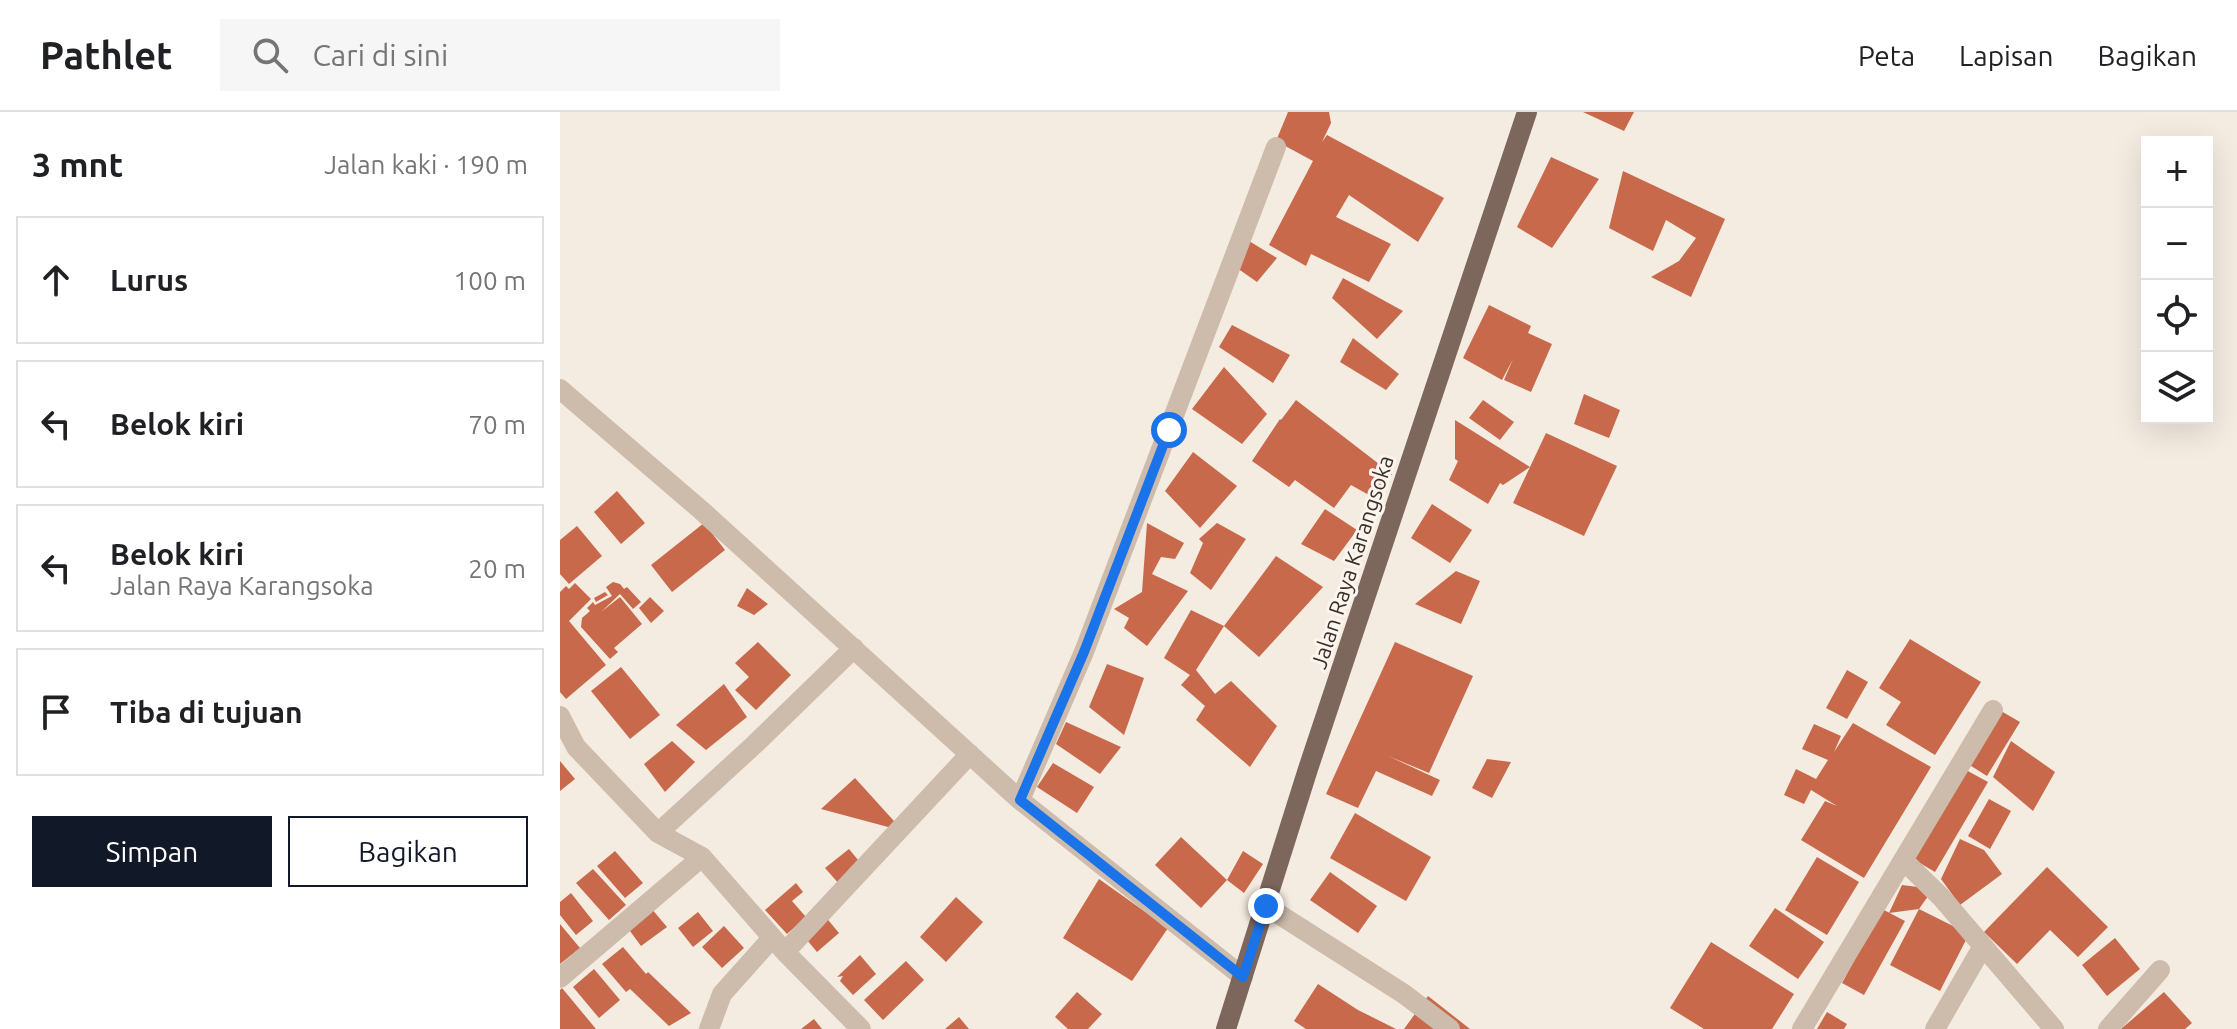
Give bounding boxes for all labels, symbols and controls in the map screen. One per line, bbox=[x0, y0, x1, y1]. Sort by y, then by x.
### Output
search box bbox=[220, 19, 780, 91]
icon: search bbox=[248, 33, 292, 77]
text: Pathlet bbox=[40, 34, 172, 76]
text: Cari di sini bbox=[312, 38, 448, 72]
text: Peta bbox=[1858, 40, 1915, 71]
text: Lapisan bbox=[1959, 40, 2053, 71]
text: Bagikan bbox=[2097, 40, 2197, 71]
map controls bbox=[2141, 136, 2213, 424]
button: + bbox=[2141, 136, 2213, 208]
text: 3 mnt bbox=[32, 145, 123, 183]
text: Jalan kaki · 190 m bbox=[324, 150, 528, 179]
button: − bbox=[2141, 208, 2213, 280]
icon: ahead bbox=[34, 258, 78, 302]
text: Lurus bbox=[110, 263, 188, 297]
text: 100 m bbox=[454, 266, 526, 295]
button: locate bbox=[2141, 280, 2213, 352]
button: layers bbox=[2141, 352, 2213, 424]
icon: left bbox=[34, 402, 78, 446]
text: Belok kiri bbox=[110, 407, 244, 441]
text: 70 m bbox=[468, 410, 526, 439]
route start bbox=[1151, 412, 1187, 448]
street label: Jalan Raya Karangsoka bbox=[1305, 452, 1398, 672]
text: Belok kiri bbox=[110, 537, 244, 571]
icon: left bbox=[34, 546, 78, 590]
text: 20 m bbox=[468, 554, 526, 583]
text: Jalan Raya Karangsoka bbox=[110, 571, 374, 600]
icon: arrive bbox=[34, 690, 78, 734]
text: Tiba di tujuan bbox=[110, 695, 303, 729]
button: Simpan bbox=[32, 816, 272, 887]
button: Bagikan bbox=[288, 816, 528, 887]
route end bbox=[1248, 888, 1284, 924]

